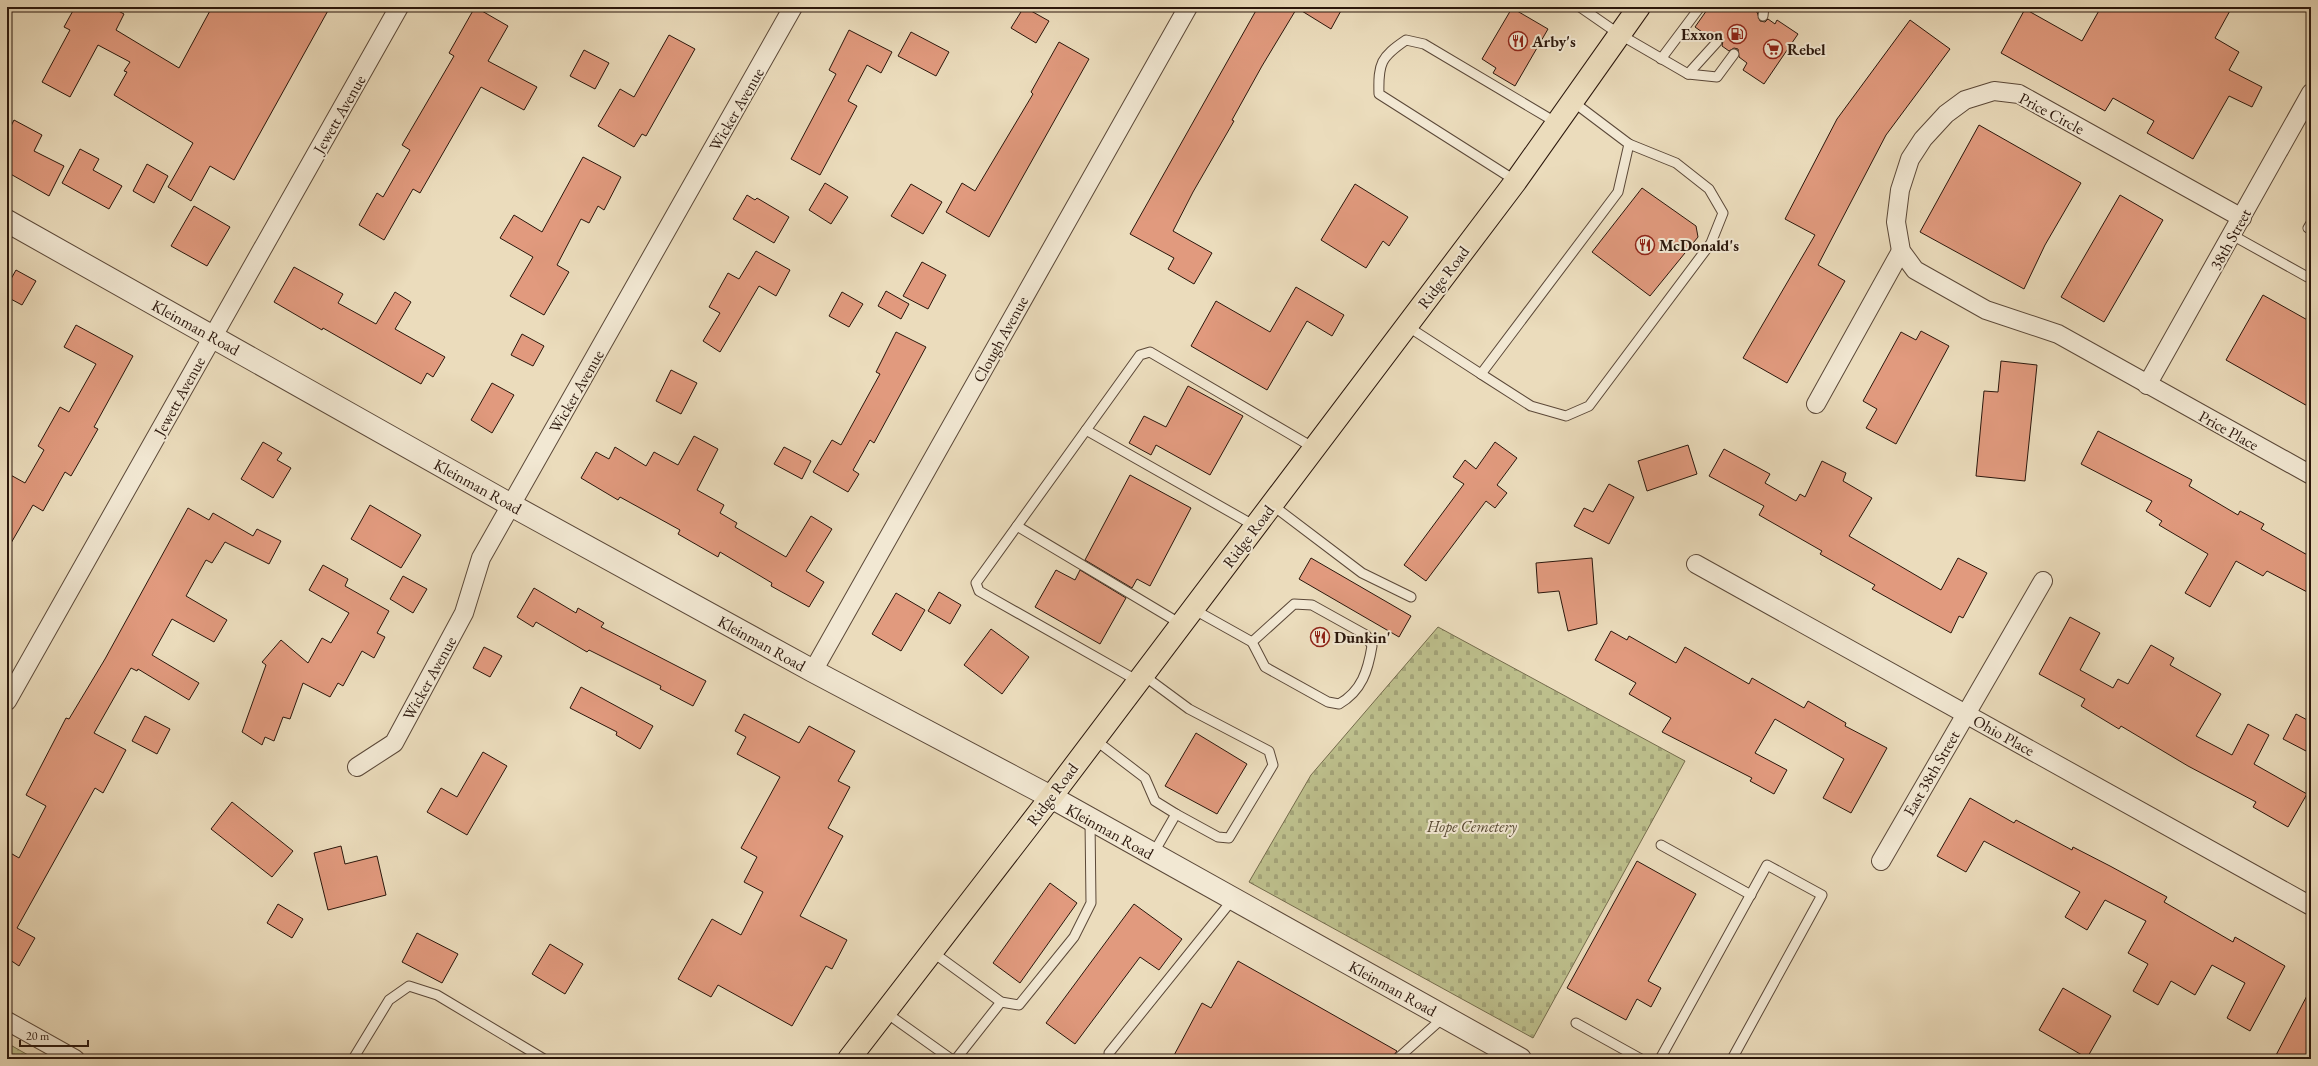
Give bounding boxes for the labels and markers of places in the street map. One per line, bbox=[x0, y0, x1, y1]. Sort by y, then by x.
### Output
fuel station icon: Exxon bbox=[1726, 23, 1748, 45]
place label: Exxon bbox=[1681, 24, 1723, 45]
restaurant icon: Arby's bbox=[1507, 30, 1529, 52]
place label: Arby's bbox=[1531, 31, 1576, 52]
supermarket icon: Rebel bbox=[1762, 38, 1784, 60]
place label: Rebel bbox=[1787, 39, 1826, 60]
restaurant icon: McDonald's bbox=[1634, 234, 1656, 256]
place label: McDonald's bbox=[1659, 235, 1739, 256]
restaurant icon: Dunkin' bbox=[1309, 626, 1331, 648]
place label: Dunkin' bbox=[1334, 627, 1390, 648]

